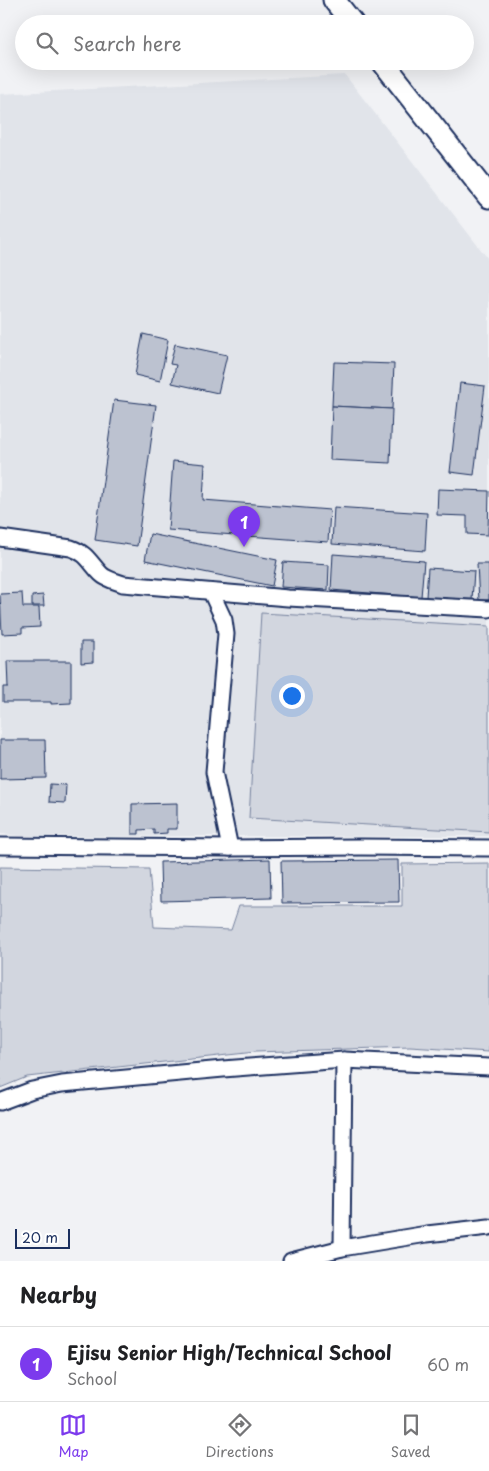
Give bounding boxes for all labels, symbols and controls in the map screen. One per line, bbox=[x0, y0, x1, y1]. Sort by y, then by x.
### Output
search box bbox=[15, 15, 474, 70]
icon: search bbox=[33, 29, 61, 57]
text: Search here bbox=[73, 29, 182, 57]
pin: 1 bbox=[228, 506, 260, 547]
your location bbox=[279, 683, 305, 709]
scale bar bbox=[15, 1226, 70, 1249]
text: 20 m bbox=[22, 1227, 58, 1248]
text: Nearby bbox=[20, 1278, 97, 1310]
text: Ejisu Senior High/Technical School bbox=[67, 1338, 392, 1366]
text: 1 bbox=[32, 1352, 40, 1376]
text: 60 m bbox=[427, 1352, 469, 1376]
text: School bbox=[67, 1366, 117, 1390]
tab: Map bbox=[59, 1411, 88, 1462]
tab: Directions bbox=[206, 1411, 274, 1462]
tab: Saved bbox=[391, 1411, 430, 1462]

